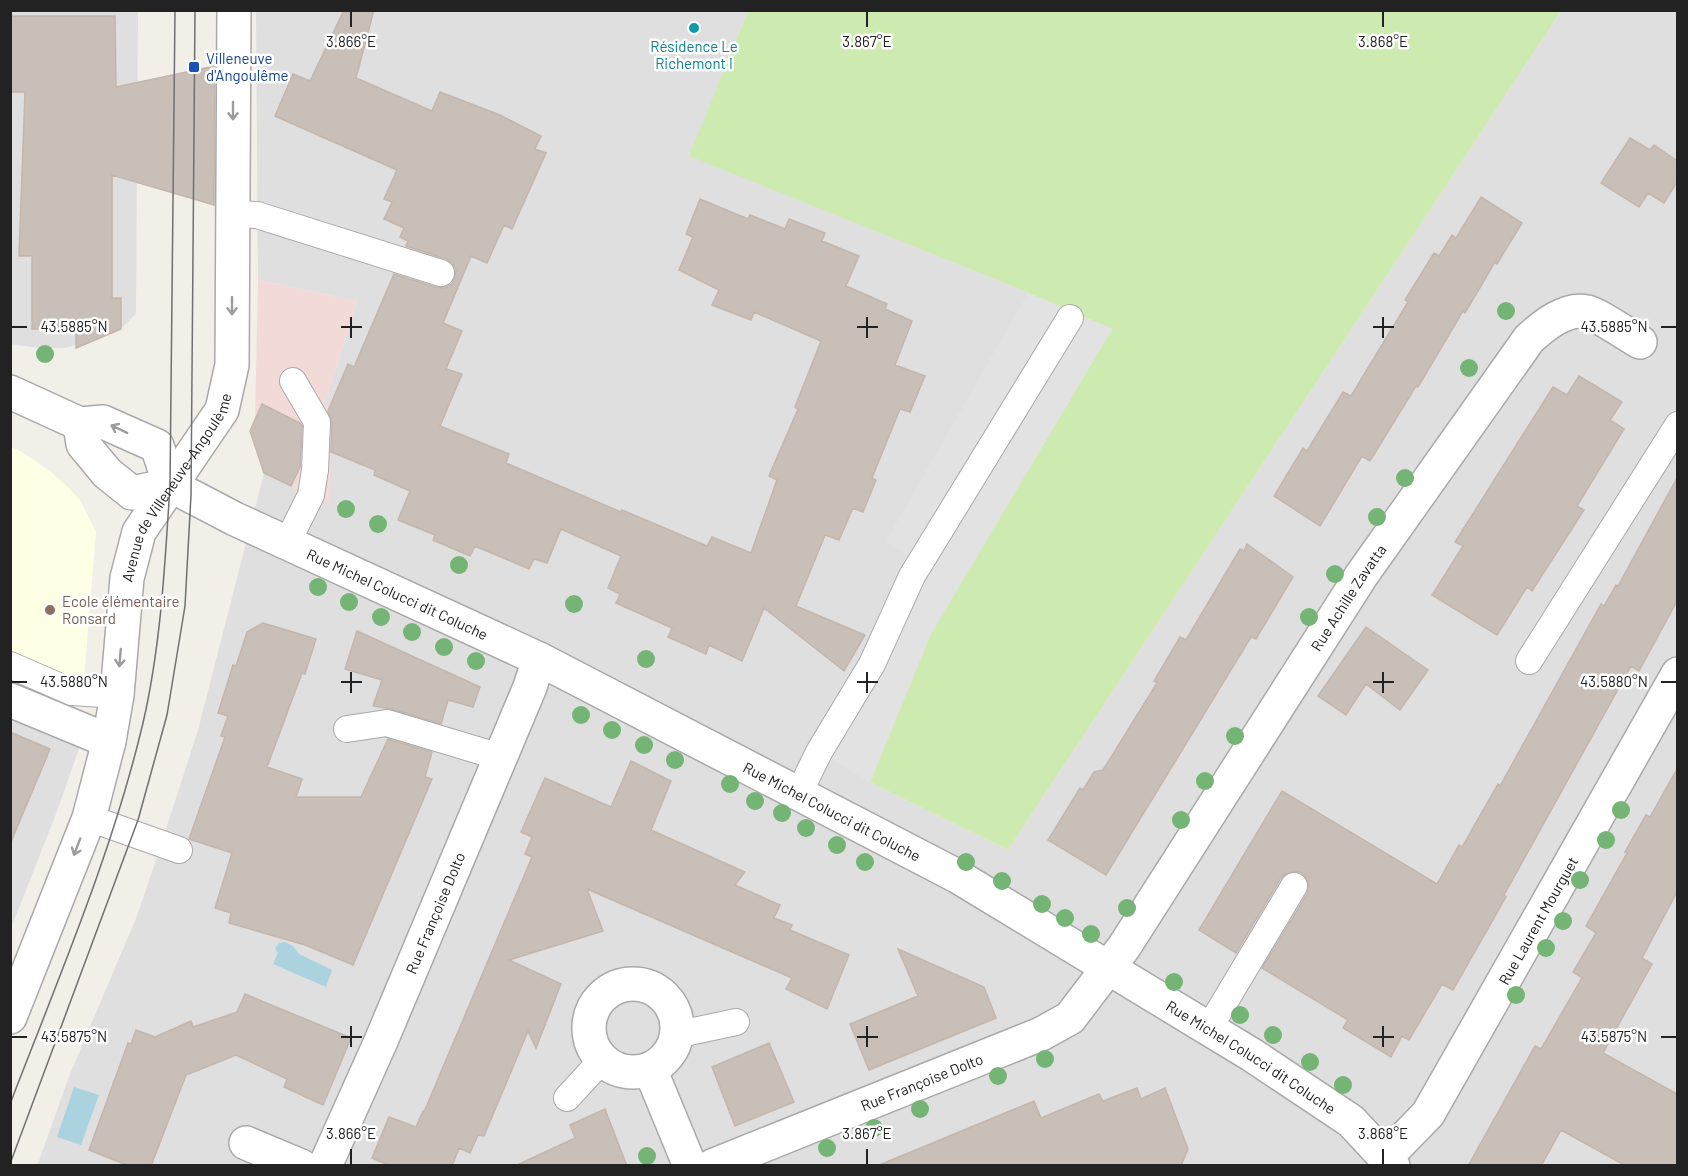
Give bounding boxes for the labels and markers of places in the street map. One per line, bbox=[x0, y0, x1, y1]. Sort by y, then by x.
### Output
marker: Résidence Le Richemont I bbox=[687, 21, 701, 35]
place label: Résidence Le Richemont I bbox=[650, 37, 738, 72]
place label: Villeneuve d'Angoulême bbox=[206, 49, 288, 84]
marker: Villeneuve d'Angoulême bbox=[187, 60, 201, 74]
place label: Ecole élémentaire Ronsard bbox=[62, 592, 180, 627]
marker: Ecole élémentaire Ronsard bbox=[43, 603, 57, 617]

